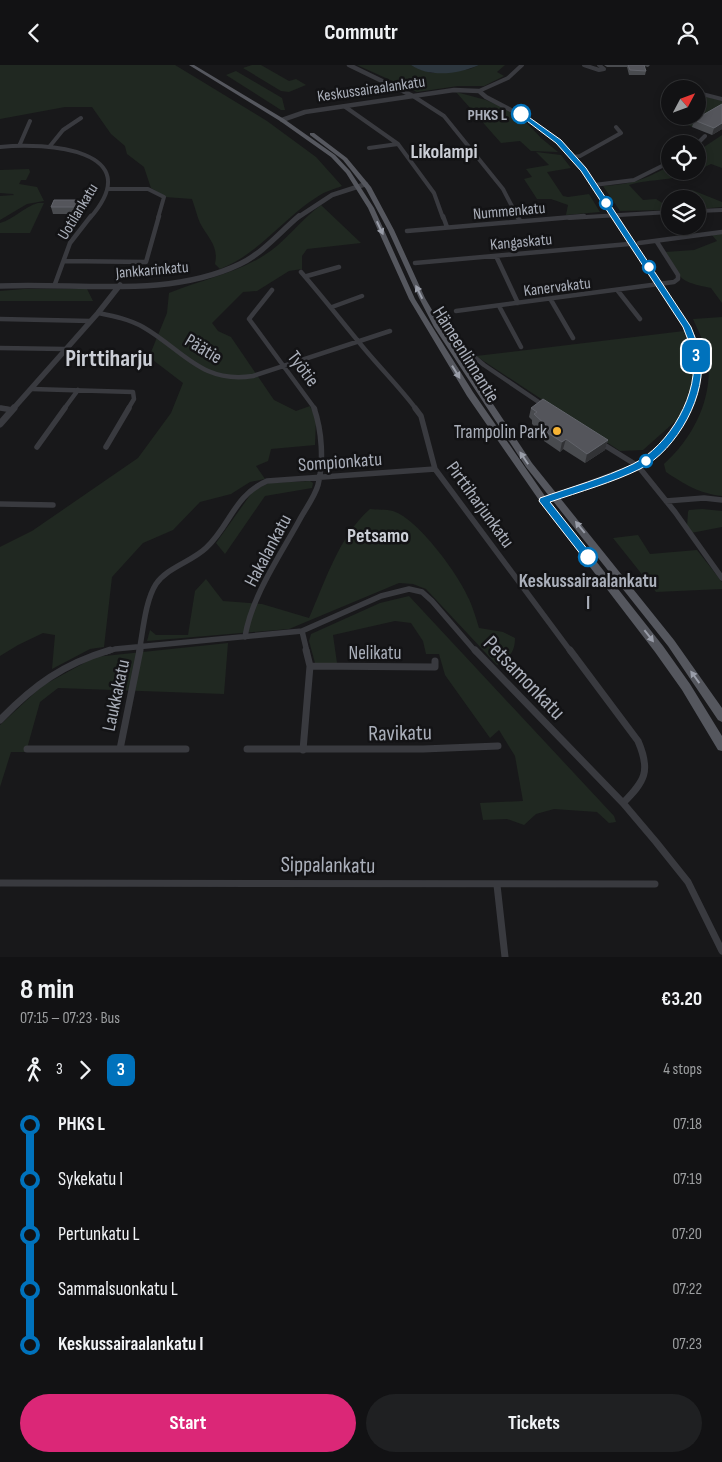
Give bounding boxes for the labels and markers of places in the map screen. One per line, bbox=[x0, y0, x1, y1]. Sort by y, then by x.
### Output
marker: PHKS L bbox=[511, 104, 531, 124]
place label: PHKS L bbox=[467, 106, 508, 125]
unlabelled marker bbox=[599, 196, 613, 210]
unlabelled marker bbox=[642, 260, 656, 274]
place label: Trampolin Park bbox=[454, 421, 548, 444]
marker: Trampolin Park bbox=[551, 425, 563, 437]
unlabelled marker bbox=[639, 454, 653, 468]
marker: Keskussairaalankatu I bbox=[578, 547, 598, 567]
place label: Keskussairaalankatu I bbox=[519, 570, 657, 615]

